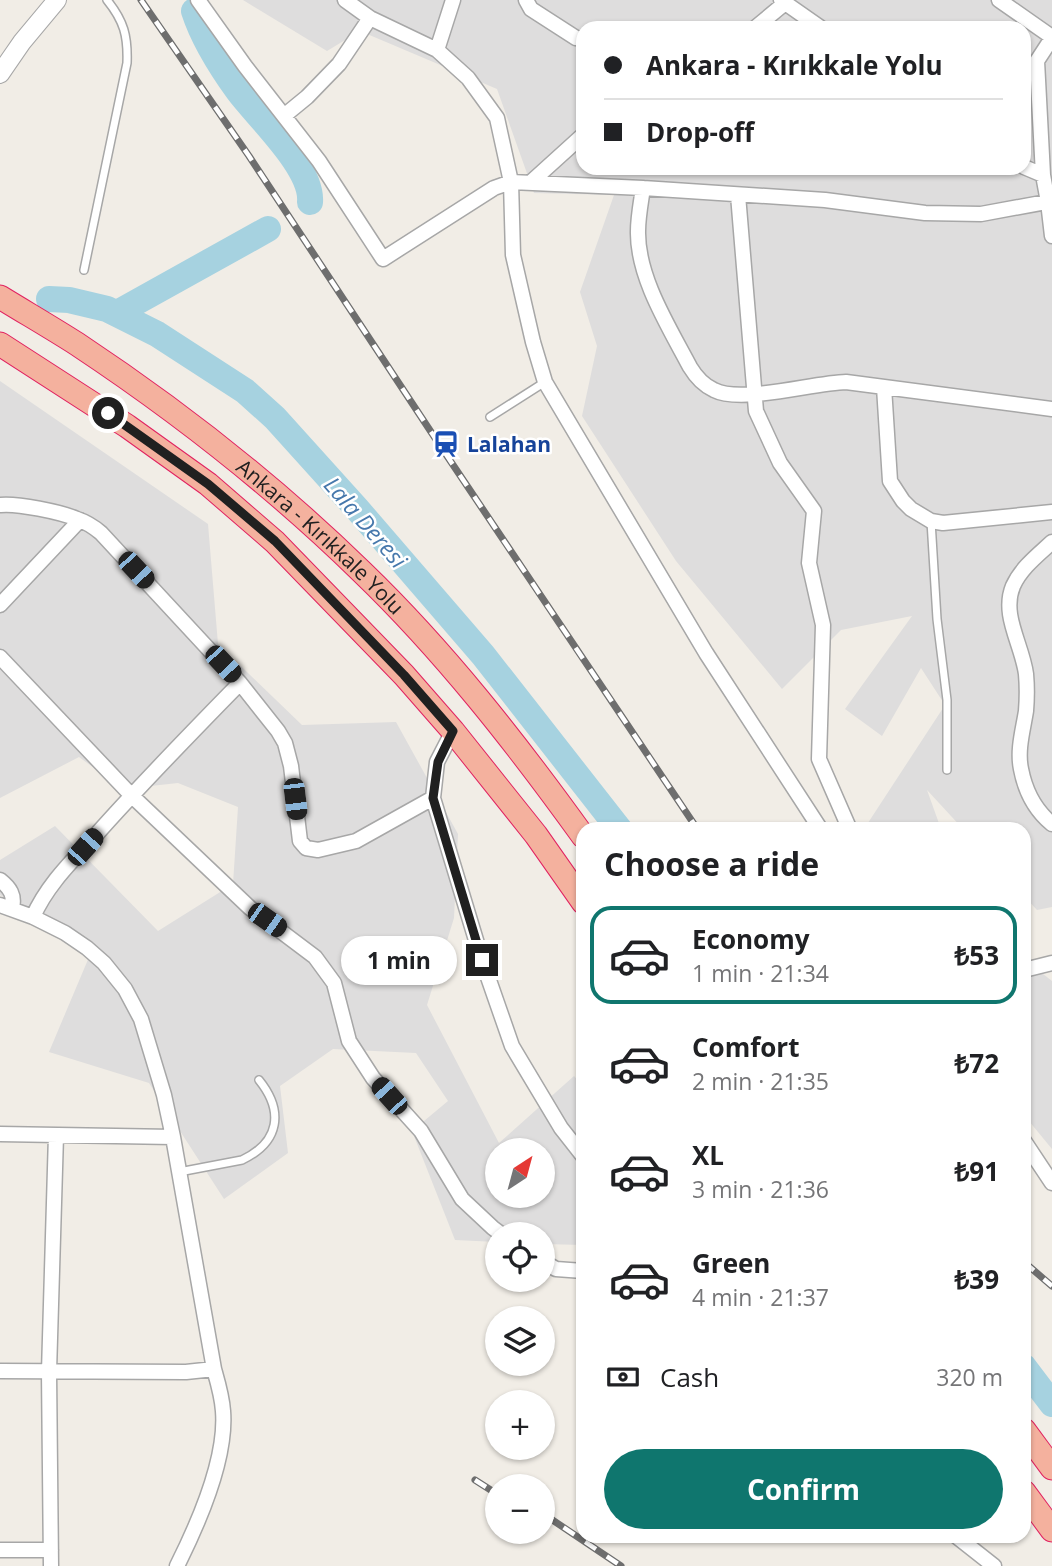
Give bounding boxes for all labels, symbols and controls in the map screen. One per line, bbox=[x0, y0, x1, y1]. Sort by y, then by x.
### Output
text: Ankara - Kırıkkale Yolu bbox=[646, 47, 943, 83]
text: Drop-off bbox=[646, 114, 754, 150]
route start bbox=[92, 397, 124, 429]
station icon: Lalahan bbox=[431, 429, 461, 459]
place label: Lalahan bbox=[467, 430, 551, 458]
street label: Ankara - Kırıkkale Yolu bbox=[231, 452, 410, 620]
water label: Lala Deresi bbox=[317, 469, 416, 576]
car bbox=[114, 547, 159, 593]
car bbox=[201, 641, 246, 687]
car bbox=[283, 777, 308, 821]
car bbox=[64, 824, 107, 870]
text: Choose a ride bbox=[604, 842, 819, 885]
car bbox=[244, 899, 291, 941]
text: Economy bbox=[692, 921, 810, 957]
icon: car bbox=[608, 924, 671, 987]
callout: 1 min bbox=[342, 936, 458, 984]
text: ₺53 bbox=[954, 937, 999, 973]
text: 1 min bbox=[367, 944, 431, 976]
route end bbox=[466, 944, 498, 976]
text: 1 min · 21:34 bbox=[692, 957, 829, 989]
text: Comfort bbox=[692, 1029, 799, 1065]
icon: car bbox=[608, 1032, 671, 1095]
text: ₺72 bbox=[954, 1045, 999, 1081]
text: 2 min · 21:35 bbox=[692, 1065, 829, 1097]
car bbox=[368, 1073, 411, 1119]
text: XL bbox=[692, 1137, 724, 1173]
north arrow bbox=[485, 1138, 555, 1208]
map controls bbox=[485, 1138, 555, 1544]
icon: car bbox=[608, 1140, 671, 1203]
text: ₺91 bbox=[954, 1153, 999, 1189]
text: 3 min · 21:36 bbox=[692, 1173, 829, 1205]
button: locate bbox=[485, 1222, 555, 1292]
text: Green bbox=[692, 1245, 770, 1281]
icon: car bbox=[608, 1248, 671, 1311]
text: ₺39 bbox=[954, 1261, 999, 1297]
text: 4 min · 21:37 bbox=[692, 1281, 829, 1313]
button: layers bbox=[485, 1306, 555, 1376]
icon: cash bbox=[604, 1358, 642, 1396]
text: Cash bbox=[660, 1359, 719, 1395]
text: 320 m bbox=[936, 1361, 1003, 1393]
button: + bbox=[485, 1390, 555, 1460]
button: Confirm bbox=[604, 1449, 1003, 1529]
button: − bbox=[485, 1474, 555, 1544]

